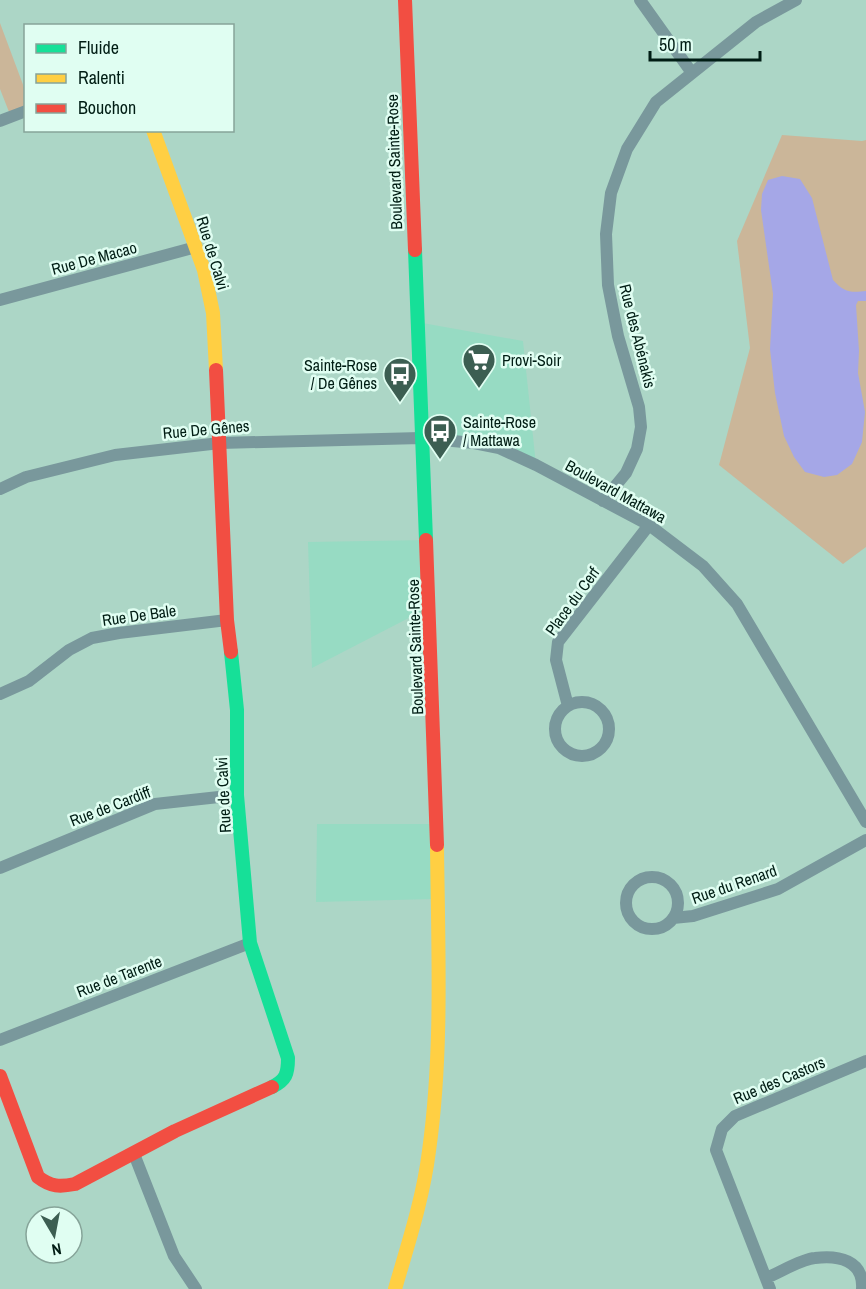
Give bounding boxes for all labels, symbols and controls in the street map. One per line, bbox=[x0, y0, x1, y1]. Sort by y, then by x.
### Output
legend bbox=[24, 24, 234, 132]
scale bar bbox=[650, 24, 760, 62]
text: 50 m bbox=[659, 32, 692, 57]
text: Fluide bbox=[78, 35, 119, 60]
text: Ralenti bbox=[78, 65, 125, 90]
street label: Boulevard Sainte-Rose bbox=[381, 94, 407, 230]
text: Bouchon bbox=[78, 95, 136, 120]
street label: Rue de Calvi bbox=[191, 214, 235, 292]
street label: Rue De Macao bbox=[49, 236, 139, 280]
street label: Rue des Abénakis bbox=[614, 282, 662, 390]
supermarket icon: Provi-Soir bbox=[461, 342, 497, 389]
place label: Provi-Soir bbox=[502, 349, 562, 371]
place label: Sainte-Rose / De Gênes bbox=[304, 354, 377, 394]
bus stop icon: Sainte-Rose / De Gênes bbox=[382, 356, 418, 403]
place label: Sainte-Rose / Mattawa bbox=[463, 411, 536, 451]
bus stop icon: Sainte-Rose / Mattawa bbox=[422, 413, 458, 460]
street label: Rue De Gênes bbox=[162, 414, 250, 444]
street label: Boulevard Mattawa bbox=[562, 454, 671, 528]
street label: Place du Cerf bbox=[540, 562, 604, 640]
street label: Boulevard Sainte-Rose bbox=[402, 579, 428, 715]
street label: Rue De Bale bbox=[101, 599, 177, 631]
street label: Rue de Calvi bbox=[210, 757, 236, 833]
street label: Rue de Cardiff bbox=[66, 780, 155, 832]
street label: Rue du Renard bbox=[688, 859, 780, 909]
street label: Rue de Tarente bbox=[73, 950, 165, 1002]
street label: Rue des Castors bbox=[730, 1051, 828, 1109]
north arrow bbox=[24, 1205, 84, 1265]
text: N bbox=[50, 1238, 63, 1261]

